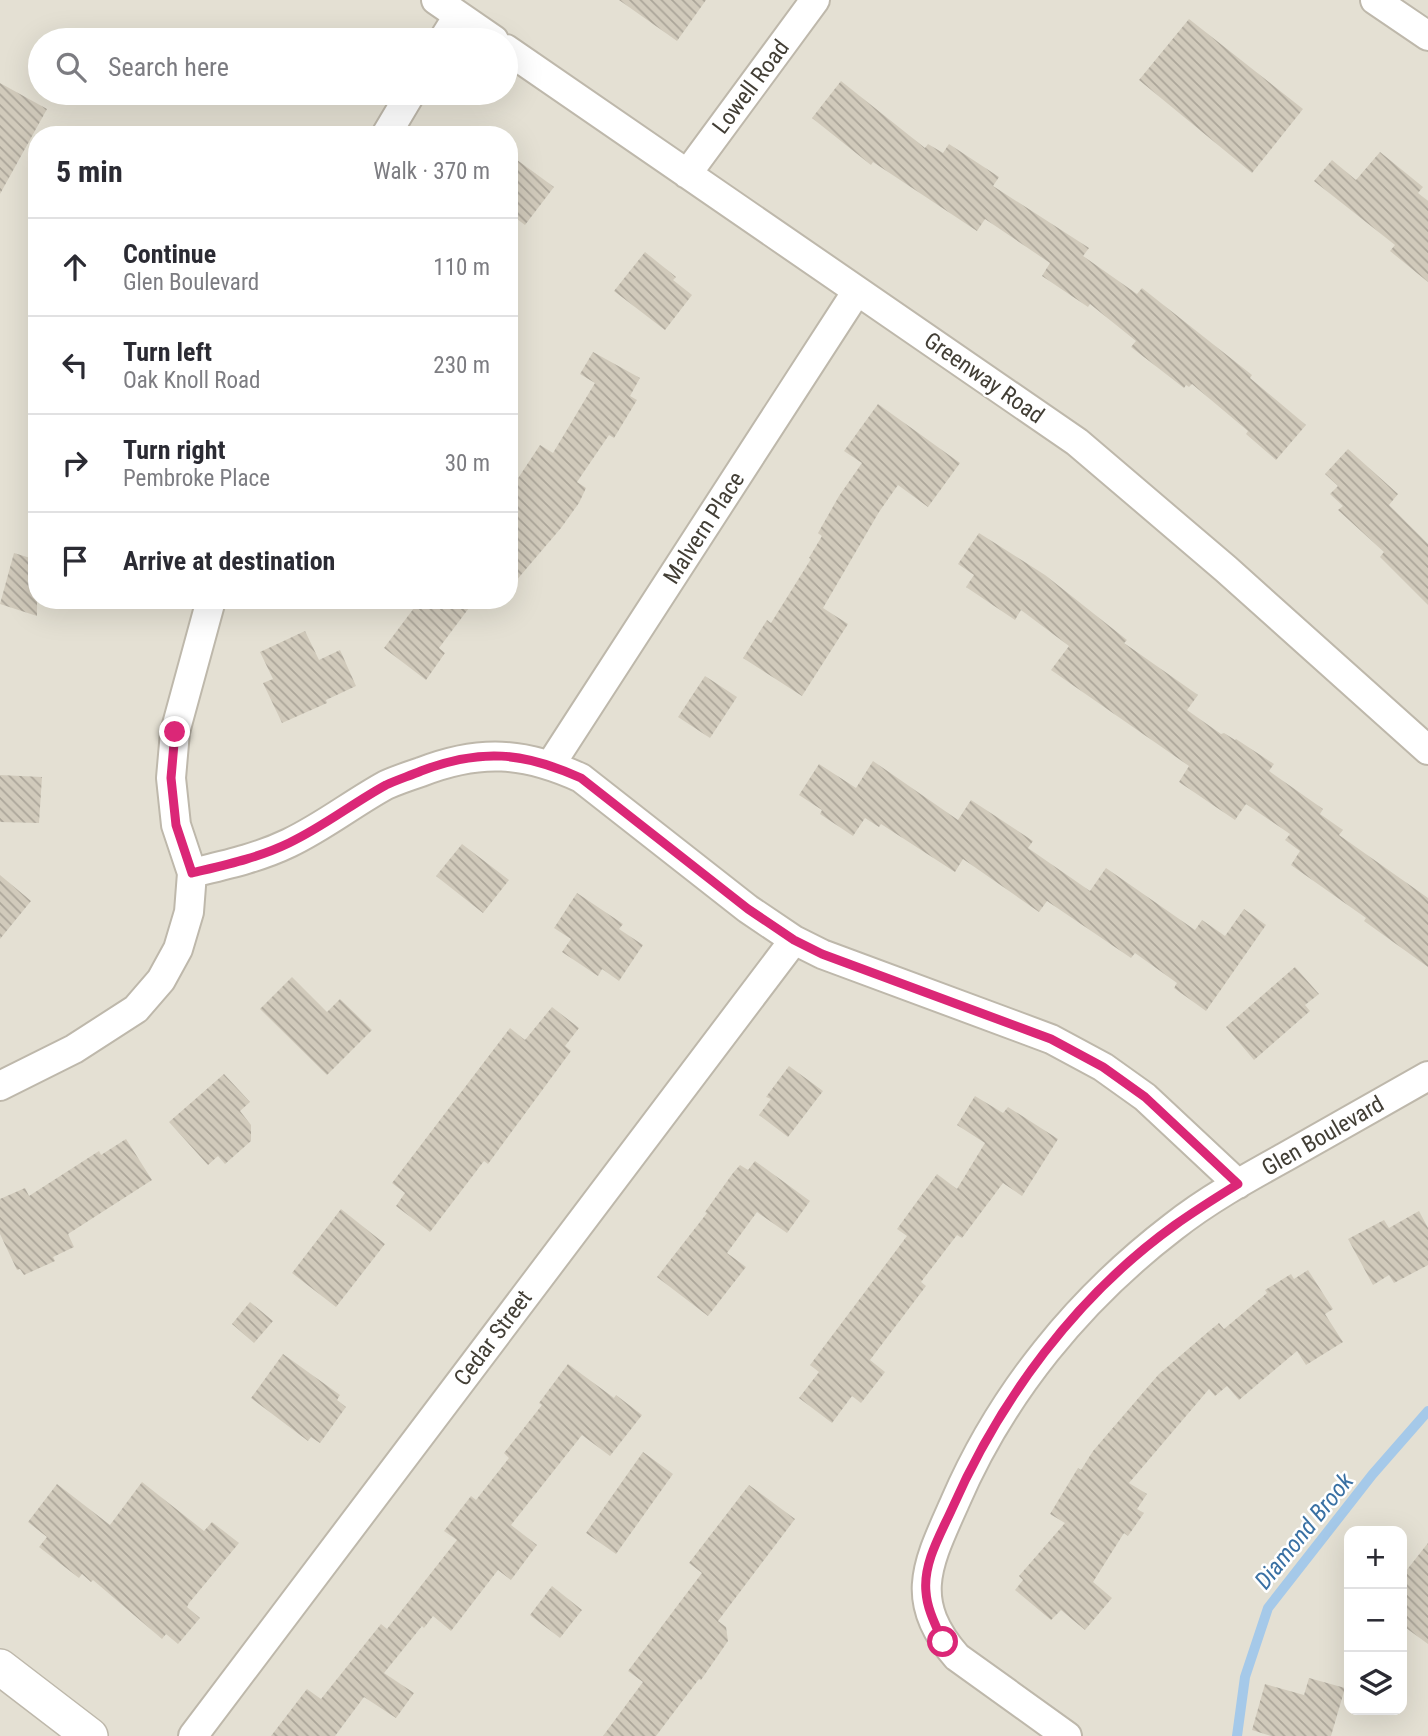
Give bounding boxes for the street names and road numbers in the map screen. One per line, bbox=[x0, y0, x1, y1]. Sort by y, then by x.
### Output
street label: Lowell Road bbox=[707, 35, 795, 139]
street label: Greenway Road bbox=[919, 327, 1049, 429]
street label: Malvern Place bbox=[658, 467, 750, 589]
street label: Glen Boulevard bbox=[1257, 1090, 1389, 1182]
street label: Cedar Street bbox=[448, 1285, 538, 1391]

